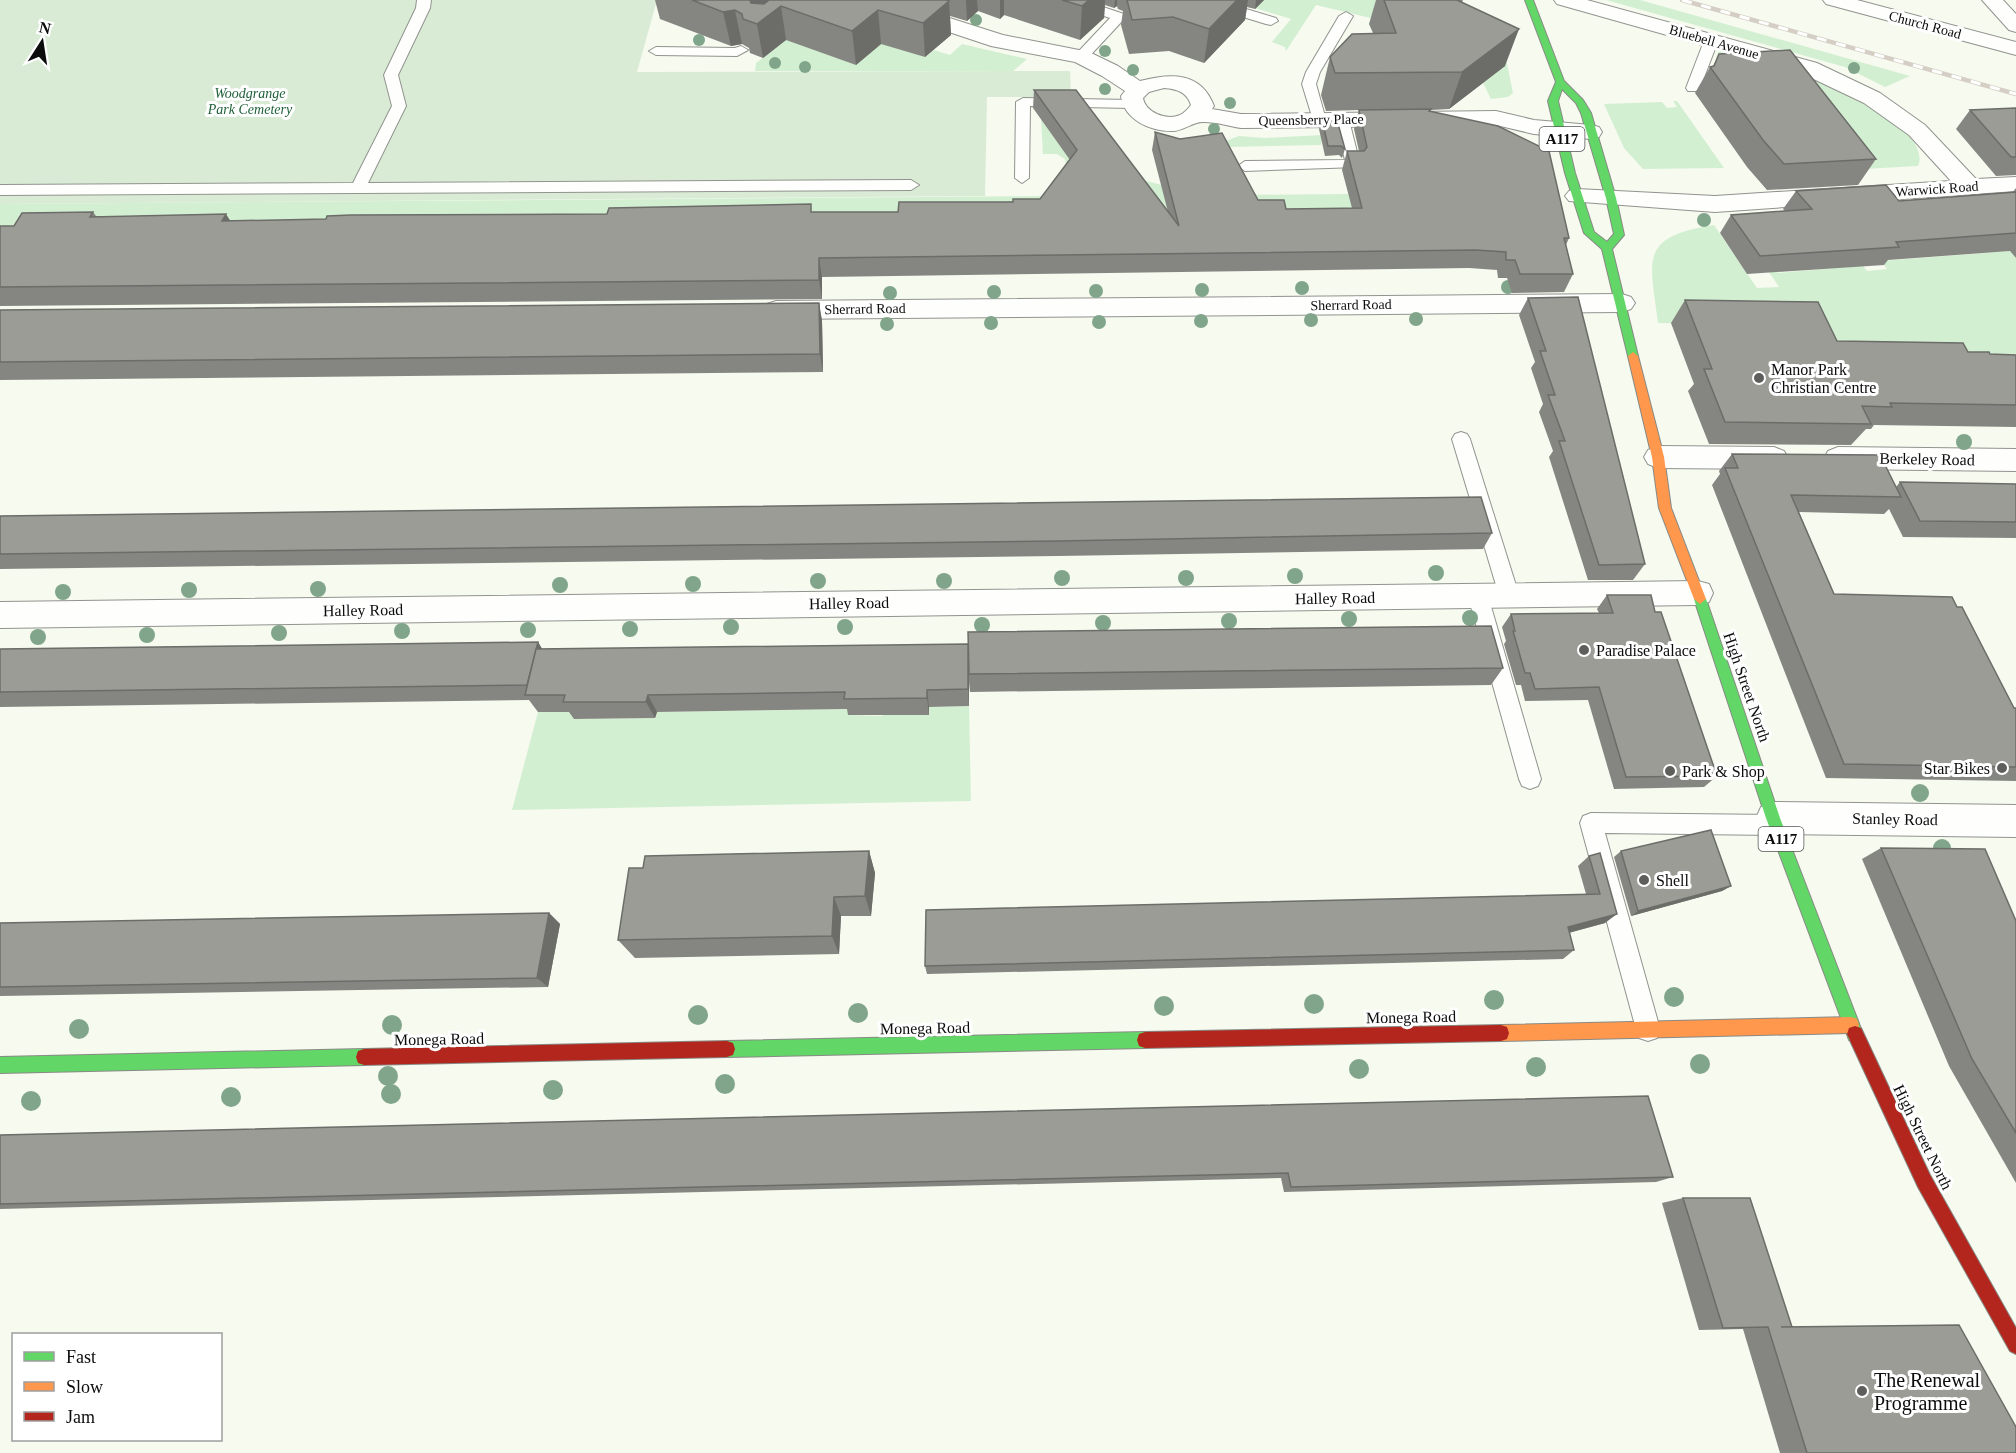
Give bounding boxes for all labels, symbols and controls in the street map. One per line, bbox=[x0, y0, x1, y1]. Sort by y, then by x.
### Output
street label: Church Road bbox=[1887, 8, 1963, 42]
north arrow bbox=[12, 12, 72, 72]
text: N bbox=[38, 18, 53, 37]
street label: Bluebell Avenue bbox=[1667, 22, 1761, 62]
park label: Woodgrange Park Cemetery bbox=[207, 86, 293, 117]
street label: Queensberry Place bbox=[1258, 112, 1364, 128]
road number: A117 bbox=[1540, 127, 1584, 151]
street label: Warwick Road bbox=[1895, 179, 1979, 199]
street label: Sherrard Road bbox=[1310, 297, 1392, 313]
street label: Sherrard Road bbox=[824, 301, 906, 317]
place label: Manor Park Christian Centre bbox=[1771, 361, 1876, 396]
marker: Manor Park Christian Centre bbox=[1752, 371, 1766, 385]
street label: Berkeley Road bbox=[1879, 450, 1975, 469]
street label: Halley Road bbox=[1295, 589, 1375, 608]
street label: Halley Road bbox=[809, 594, 889, 613]
street label: Halley Road bbox=[323, 601, 403, 620]
street label: High Street North bbox=[1719, 630, 1774, 744]
place label: Paradise Palace bbox=[1596, 642, 1696, 659]
marker: Paradise Palace bbox=[1577, 643, 1591, 657]
place label: Star Bikes bbox=[1924, 760, 1990, 777]
marker: Star Bikes bbox=[1995, 761, 2009, 775]
place label: Park & Shop bbox=[1682, 763, 1765, 781]
marker: Park & Shop bbox=[1663, 764, 1677, 778]
street label: Stanley Road bbox=[1852, 810, 1938, 829]
road number: A117 bbox=[1758, 827, 1804, 851]
place label: Shell bbox=[1656, 872, 1689, 889]
marker: Shell bbox=[1637, 873, 1651, 887]
street label: Monega Road bbox=[1366, 1008, 1456, 1027]
street label: Monega Road bbox=[880, 1019, 970, 1038]
street label: Monega Road bbox=[394, 1030, 484, 1049]
street label: High Street North bbox=[1889, 1082, 1956, 1193]
legend bbox=[12, 1333, 222, 1441]
text: Fast bbox=[66, 1347, 96, 1367]
place label: The Renewal Programme bbox=[1874, 1369, 1981, 1415]
text: Slow bbox=[66, 1377, 103, 1397]
marker: The Renewal Programme bbox=[1855, 1384, 1869, 1398]
text: Jam bbox=[66, 1407, 95, 1427]

